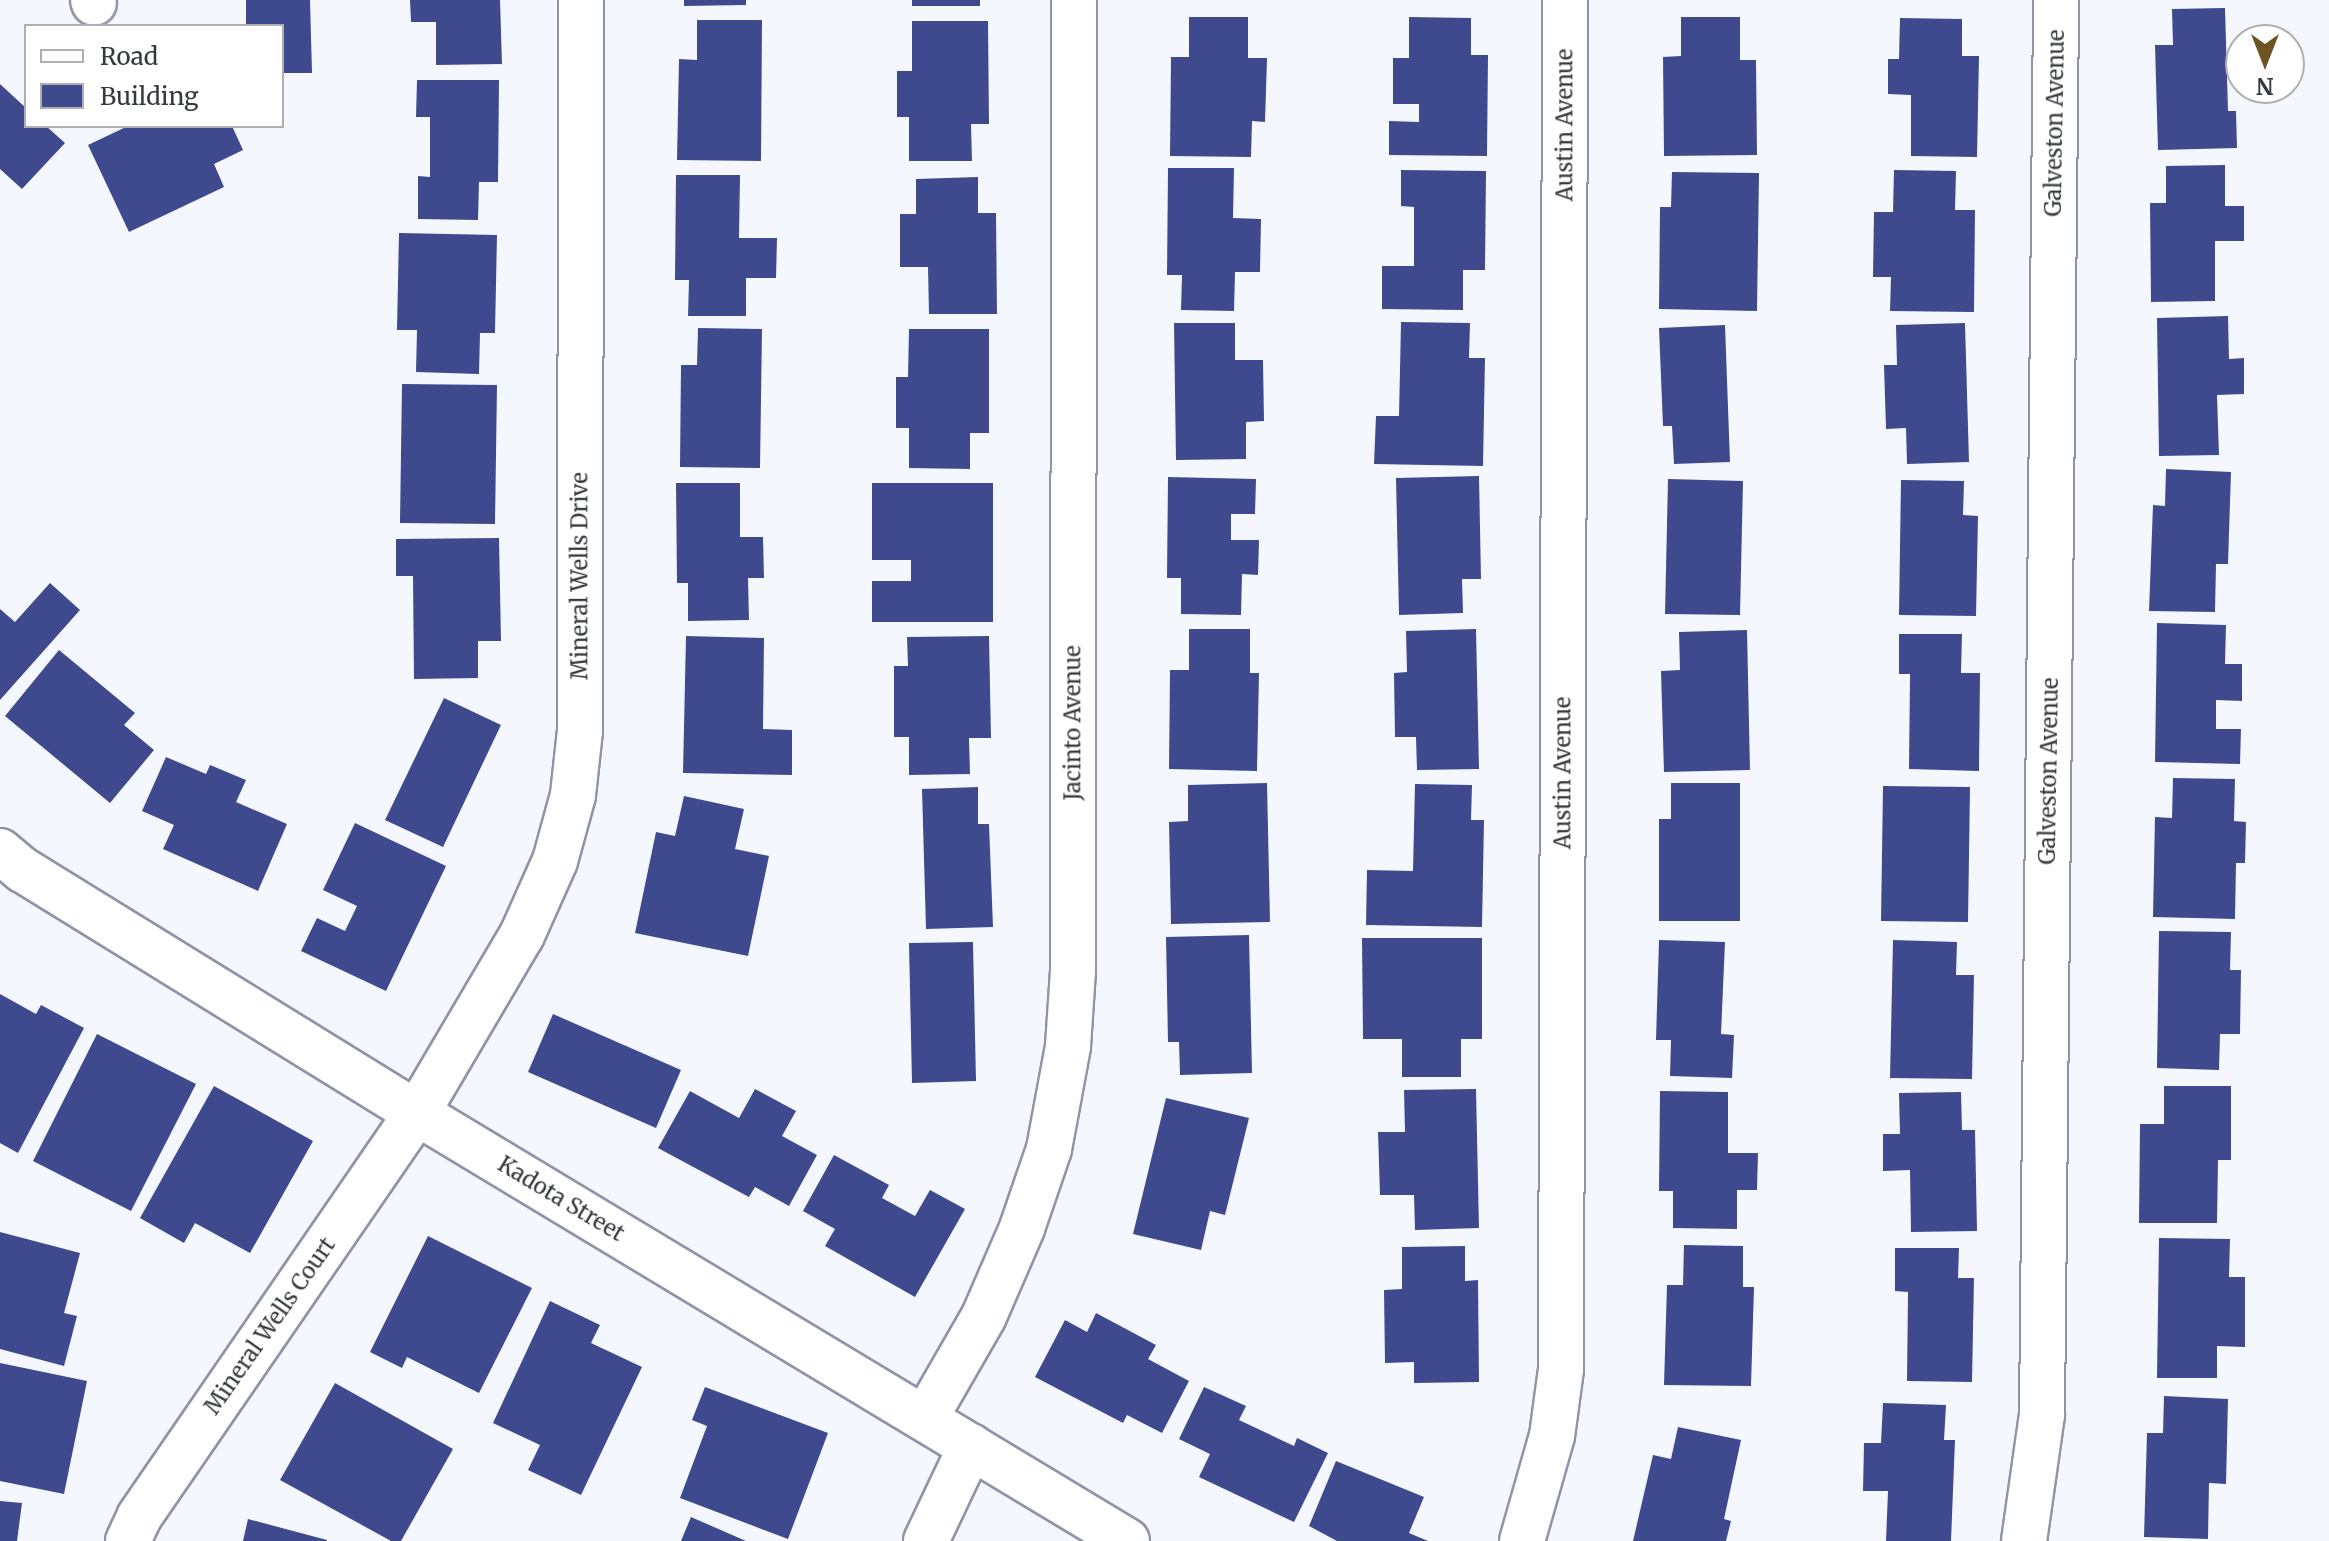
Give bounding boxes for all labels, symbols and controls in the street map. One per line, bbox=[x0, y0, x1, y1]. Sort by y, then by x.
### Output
legend bbox=[24, 24, 284, 128]
north arrow bbox=[2225, 24, 2305, 104]
street label: Galveston Avenue bbox=[2040, 29, 2070, 217]
text: Road bbox=[100, 41, 158, 72]
street label: Austin Avenue bbox=[1552, 49, 1578, 201]
text: N bbox=[2256, 72, 2274, 100]
text: Building bbox=[100, 81, 199, 112]
street label: Mineral Wells Drive bbox=[567, 472, 593, 680]
street label: Jacinto Avenue bbox=[1060, 645, 1086, 801]
street label: Galveston Avenue bbox=[2034, 677, 2064, 865]
street label: Austin Avenue bbox=[1550, 697, 1576, 849]
street label: Kadota Street bbox=[493, 1151, 629, 1247]
street label: Mineral Wells Court bbox=[199, 1233, 341, 1419]

